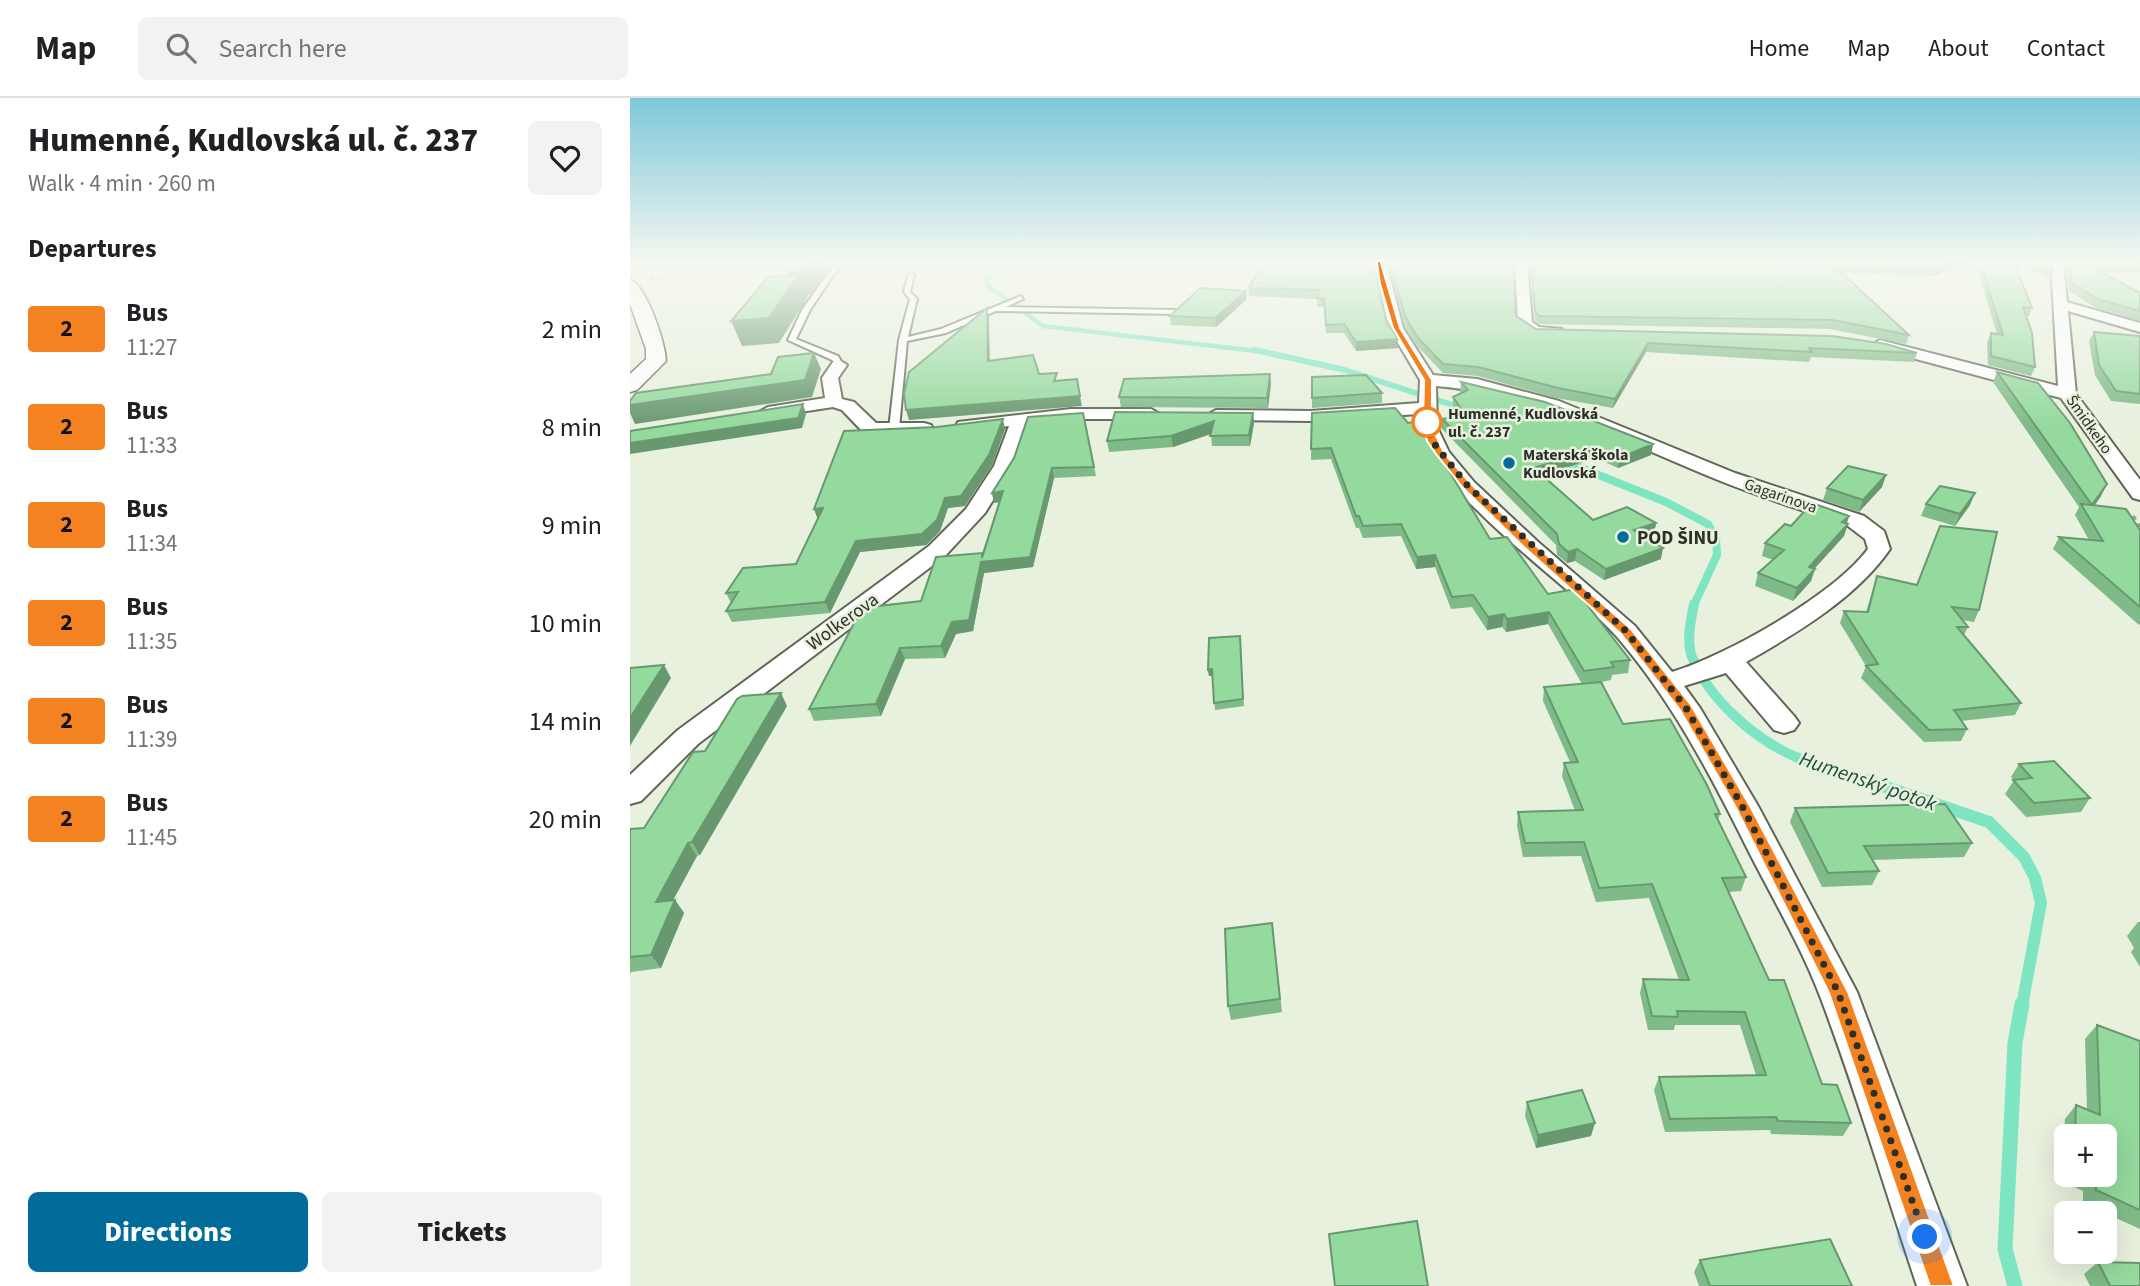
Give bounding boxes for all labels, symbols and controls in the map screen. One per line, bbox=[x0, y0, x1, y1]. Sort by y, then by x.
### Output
search box bbox=[138, 17, 628, 80]
text: Map bbox=[35, 25, 96, 72]
icon: search bbox=[162, 29, 200, 67]
text: Search here bbox=[218, 30, 347, 67]
text: Home bbox=[1749, 31, 1809, 66]
text: Map bbox=[1847, 31, 1890, 66]
text: About bbox=[1928, 31, 1989, 66]
text: Contact bbox=[2027, 31, 2105, 66]
text: Humenné, Kudlovská ul. č. 237 bbox=[28, 117, 478, 164]
button: heart bbox=[528, 121, 602, 195]
text: Walk · 4 min · 260 m bbox=[28, 167, 216, 200]
text: Departures bbox=[28, 230, 156, 267]
text: Bus bbox=[126, 294, 168, 331]
text: 2 bbox=[60, 311, 73, 346]
text: 2 min bbox=[542, 311, 602, 348]
text: 11:27 bbox=[126, 331, 177, 364]
street label: Šmidkeho bbox=[2061, 391, 2118, 459]
text: Bus bbox=[126, 392, 168, 429]
place label: Humenné, Kudlovská ul. č. 237 bbox=[1448, 403, 1598, 443]
marker: Humenné, Kudlovská ul. č. 237 bbox=[1412, 407, 1442, 437]
text: 2 bbox=[60, 409, 73, 444]
text: 8 min bbox=[542, 409, 602, 446]
text: 11:33 bbox=[126, 429, 177, 462]
place label: Materská škola Kudlovská bbox=[1523, 444, 1628, 484]
marker: Materská škola Kudlovská bbox=[1501, 455, 1517, 471]
street label: Gagarinova bbox=[1741, 473, 1820, 519]
text: Bus bbox=[126, 490, 168, 527]
text: 2 bbox=[60, 507, 73, 542]
text: 9 min bbox=[542, 507, 602, 544]
place label: POD ŠINU bbox=[1637, 525, 1719, 552]
text: 11:34 bbox=[126, 527, 177, 560]
marker: POD ŠINU bbox=[1615, 529, 1631, 545]
street label: Wolkerova bbox=[801, 587, 884, 658]
text: Bus bbox=[126, 588, 168, 625]
text: 2 bbox=[60, 605, 73, 640]
text: 10 min bbox=[529, 605, 602, 642]
text: 11:35 bbox=[126, 625, 177, 658]
text: Bus bbox=[126, 686, 168, 723]
text: 2 bbox=[60, 703, 73, 738]
text: 14 min bbox=[529, 703, 602, 740]
text: 11:39 bbox=[126, 723, 177, 756]
water label: Humenský potok bbox=[1795, 743, 1942, 819]
text: Bus bbox=[126, 784, 168, 821]
text: 2 bbox=[60, 801, 73, 836]
text: 20 min bbox=[529, 801, 602, 838]
text: 11:45 bbox=[126, 821, 177, 854]
map controls bbox=[2054, 1124, 2117, 1264]
button: + bbox=[2054, 1124, 2117, 1187]
button: Directions bbox=[28, 1192, 308, 1272]
button: Tickets bbox=[322, 1192, 602, 1272]
button: − bbox=[2054, 1201, 2117, 1264]
your location bbox=[1907, 1219, 1942, 1254]

